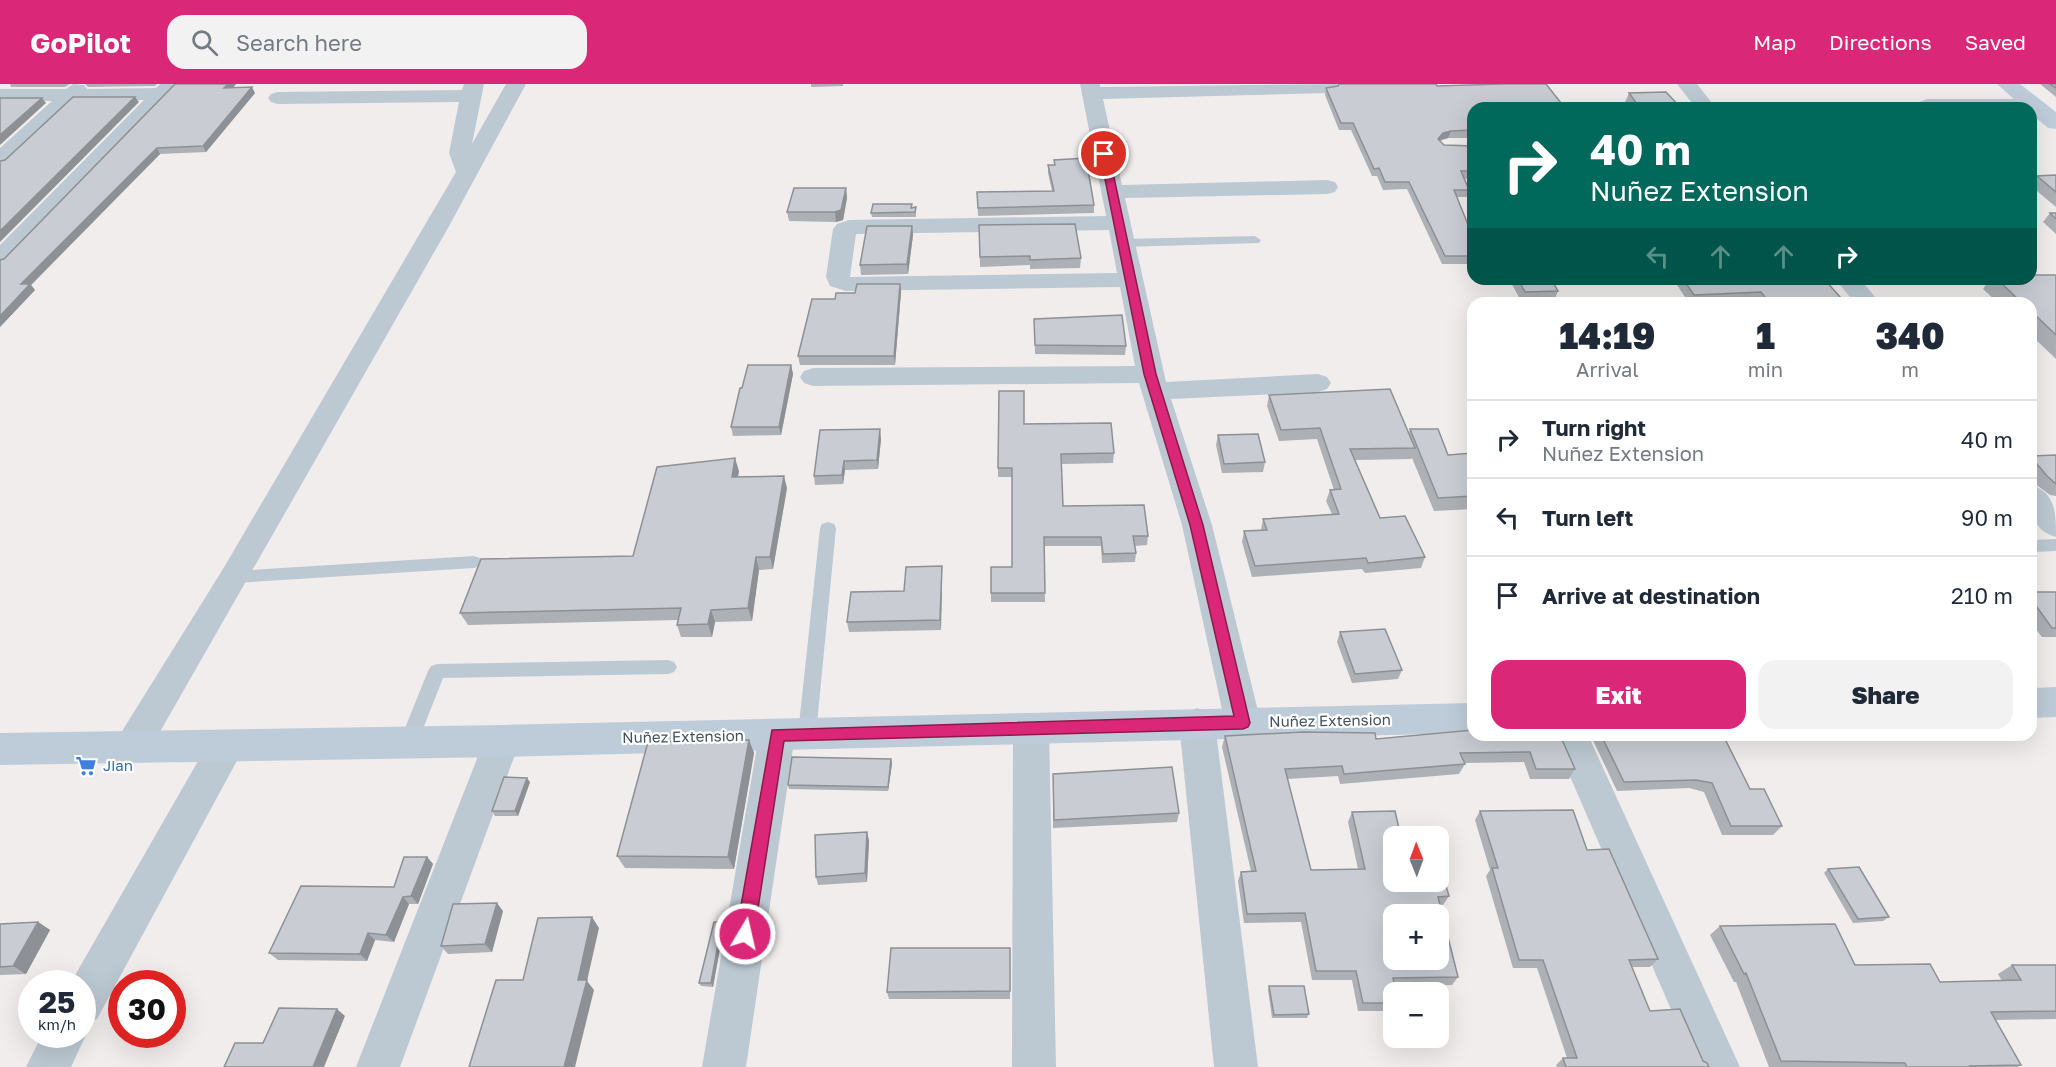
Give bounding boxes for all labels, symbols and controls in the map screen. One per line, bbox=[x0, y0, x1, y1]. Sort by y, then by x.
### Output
search box bbox=[167, 15, 587, 69]
text: GoPilot bbox=[30, 26, 131, 59]
icon: search bbox=[188, 26, 221, 59]
text: Search here bbox=[236, 29, 362, 56]
text: Map bbox=[1753, 29, 1796, 55]
text: Directions bbox=[1829, 29, 1932, 55]
text: Saved bbox=[1965, 29, 2026, 55]
text: 40 m bbox=[1590, 124, 1691, 174]
icon: right bbox=[1491, 126, 1569, 204]
pin bbox=[1078, 128, 1129, 179]
icon: arrive bbox=[1087, 137, 1120, 170]
text: Nuñez Extension bbox=[1590, 175, 1809, 207]
icon: left bbox=[1641, 240, 1674, 273]
icon: ahead bbox=[1704, 240, 1737, 273]
icon: ahead bbox=[1767, 240, 1800, 273]
icon: right bbox=[1830, 240, 1863, 273]
text: 14:19 bbox=[1559, 314, 1655, 357]
text: 1 bbox=[1756, 314, 1775, 357]
text: 340 bbox=[1875, 314, 1945, 357]
text: Arrival bbox=[1576, 357, 1639, 381]
text: min bbox=[1748, 357, 1783, 381]
text: m bbox=[1901, 357, 1919, 381]
text: Turn right bbox=[1542, 414, 1646, 441]
icon: right bbox=[1491, 423, 1524, 456]
text: 40 m bbox=[1961, 426, 2013, 453]
text: Nuñez Extension bbox=[1542, 441, 1704, 465]
icon: left bbox=[1491, 501, 1524, 534]
text: Turn left bbox=[1542, 504, 1633, 531]
text: 90 m bbox=[1961, 504, 2013, 531]
icon: arrive bbox=[1491, 579, 1524, 612]
text: Arrive at destination bbox=[1542, 582, 1760, 609]
text: 210 m bbox=[1951, 582, 2013, 609]
button: Exit bbox=[1491, 660, 1746, 729]
button: Share bbox=[1758, 660, 2013, 729]
street label: Nuñez Extension bbox=[1269, 710, 1391, 730]
street label: Nuñez Extension bbox=[622, 726, 744, 746]
supermarket icon: Jian bbox=[74, 754, 98, 778]
place label: Jian bbox=[103, 756, 133, 774]
north arrow bbox=[1383, 826, 1449, 892]
map controls bbox=[1383, 826, 1449, 1048]
position arrow bbox=[713, 902, 777, 966]
button: + bbox=[1383, 904, 1449, 970]
speed limit sign: 30 bbox=[108, 970, 186, 1048]
button: − bbox=[1383, 982, 1449, 1048]
text: 25 bbox=[39, 984, 75, 1020]
text: km/h bbox=[38, 1015, 76, 1033]

